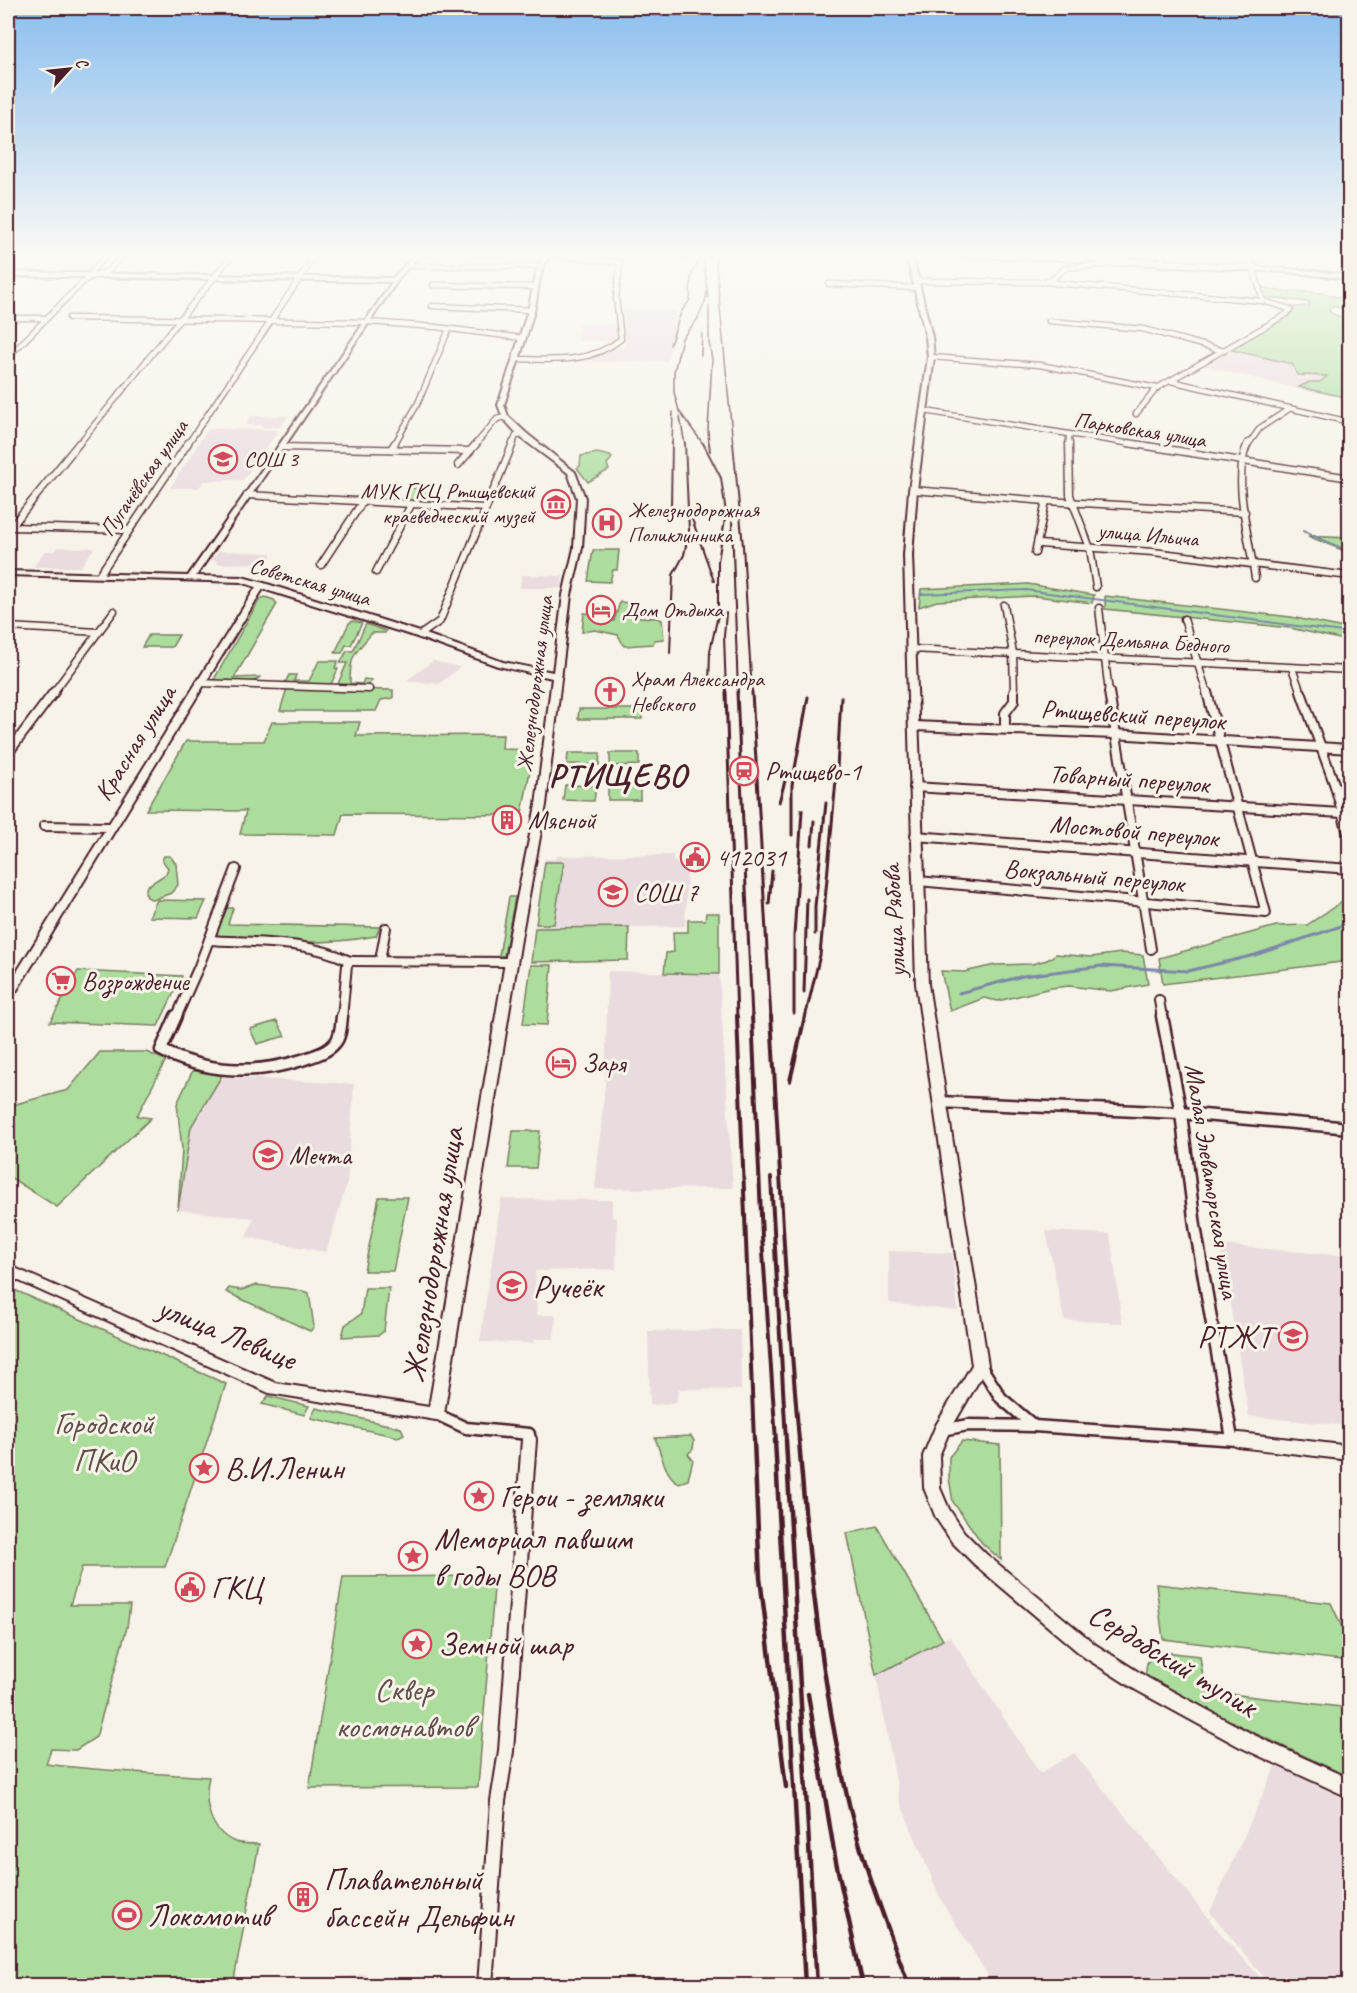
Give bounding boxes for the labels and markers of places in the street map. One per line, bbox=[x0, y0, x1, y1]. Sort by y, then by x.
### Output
school or university icon: СОШ 3 bbox=[207, 443, 239, 475]
place label: СОШ 3 bbox=[244, 445, 300, 473]
place label: МУК ГКЦ Ртищевский краеведческий музей bbox=[361, 477, 537, 530]
museum icon: МУК ГКЦ Ртищевский краеведческий музей bbox=[540, 488, 572, 520]
place label: Железнодорожная Поликлинника bbox=[628, 496, 760, 549]
hospital icon: Железнодорожная Поликлинника bbox=[591, 507, 623, 539]
hotel icon: Дом Отдыха bbox=[585, 594, 617, 626]
place label: Дом Отдыха bbox=[622, 596, 724, 624]
place label: Храм Александра Невского bbox=[631, 665, 765, 718]
church icon: Храм Александра Невского bbox=[594, 676, 626, 708]
station icon: Ртищево-1 bbox=[728, 755, 760, 787]
place label: Ртищево-1 bbox=[765, 755, 863, 788]
building icon: Мясной bbox=[491, 804, 523, 836]
place label: Мясной bbox=[528, 804, 598, 837]
public building icon: 412031 bbox=[679, 841, 711, 873]
place label: 412031 bbox=[716, 841, 788, 874]
school or university icon: СОШ 7 bbox=[597, 876, 629, 908]
place label: СОШ 7 bbox=[634, 876, 699, 909]
supermarket icon: Возрождение bbox=[45, 965, 77, 997]
place label: Возрождение bbox=[82, 965, 190, 999]
hotel icon: Заря bbox=[545, 1047, 577, 1079]
place label: Заря bbox=[582, 1047, 627, 1080]
school or university icon: Мечта bbox=[252, 1139, 284, 1171]
place label: Мечта bbox=[289, 1139, 353, 1172]
place label: Ручеёк bbox=[533, 1266, 605, 1307]
school or university icon: Ручеёк bbox=[496, 1270, 528, 1302]
place label: РТЖТ bbox=[1197, 1316, 1278, 1357]
school or university icon: РТЖТ bbox=[1277, 1320, 1309, 1352]
place label: В.И.Ленин bbox=[225, 1448, 346, 1489]
place icon: В.И.Ленин bbox=[188, 1452, 220, 1484]
place label: Герои - земляки bbox=[500, 1476, 665, 1517]
place icon: Герои - земляки bbox=[463, 1480, 495, 1512]
place label: Мемориал павшим в годы ВОВ bbox=[434, 1518, 633, 1596]
place icon: Мемориал павшим в годы ВОВ bbox=[397, 1540, 429, 1572]
place label: ГКЦ bbox=[211, 1567, 265, 1608]
public building icon: ГКЦ bbox=[174, 1571, 206, 1603]
place label: Земной шар bbox=[438, 1624, 575, 1665]
place icon: Земной шар bbox=[401, 1628, 433, 1660]
place label: Плавательный бассейн Дельфин bbox=[324, 1859, 515, 1937]
building icon: Плавательный бассейн Дельфин bbox=[287, 1881, 319, 1913]
place label: Локомотив bbox=[148, 1895, 277, 1936]
sports icon: Локомотив bbox=[111, 1899, 143, 1931]

